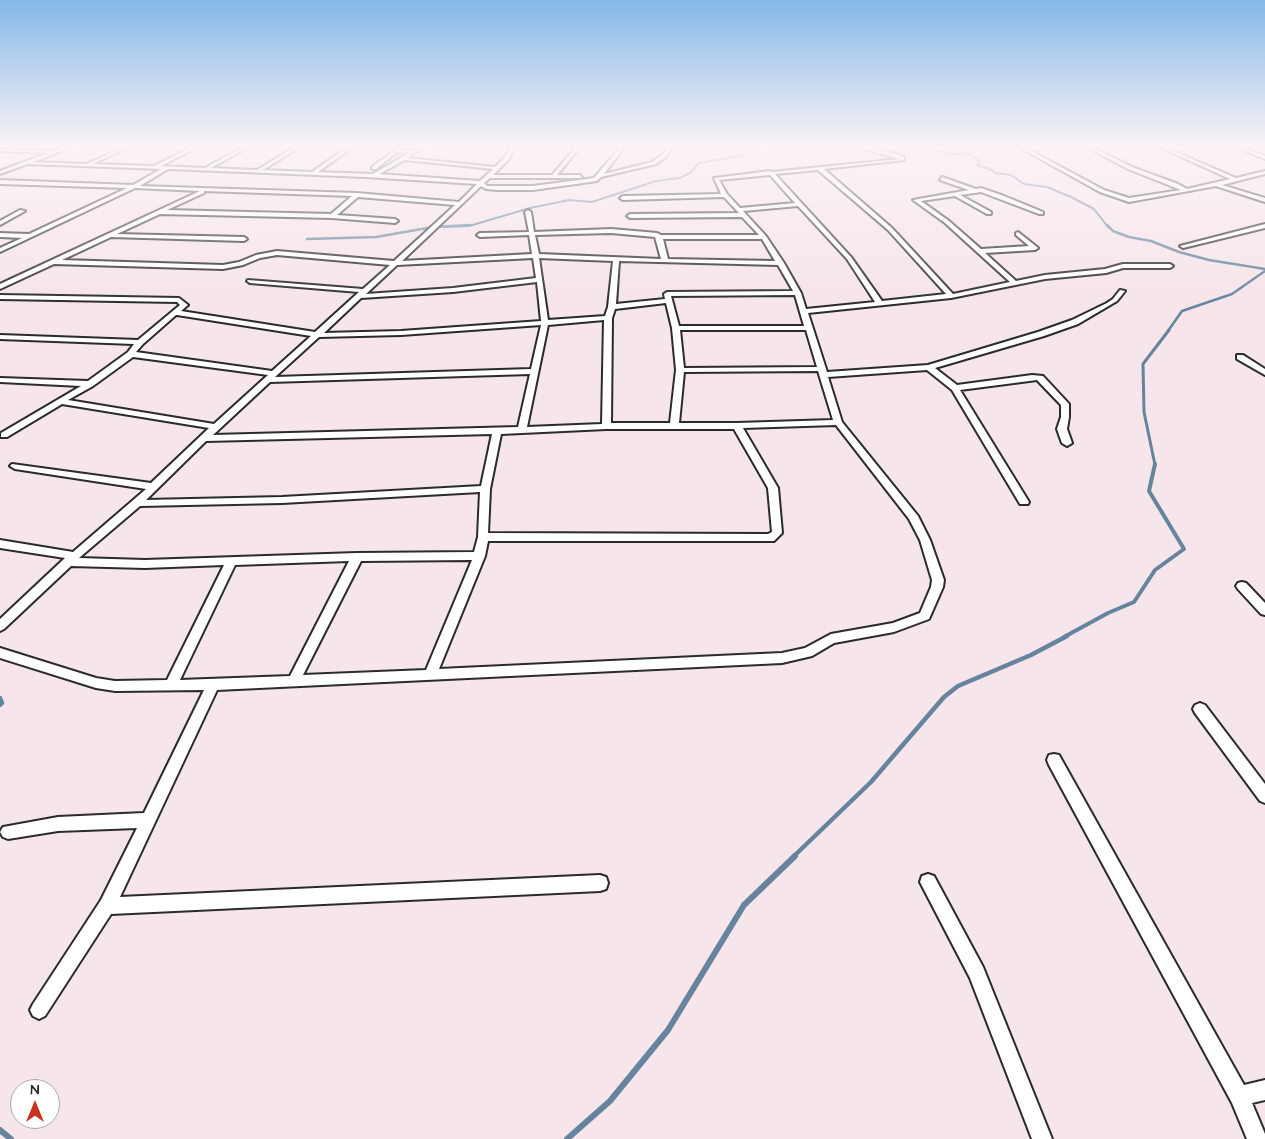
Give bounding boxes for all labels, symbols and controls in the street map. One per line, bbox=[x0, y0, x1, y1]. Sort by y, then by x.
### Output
north arrow bbox=[10, 1079, 60, 1129]
text: N bbox=[31, 1080, 39, 1100]

